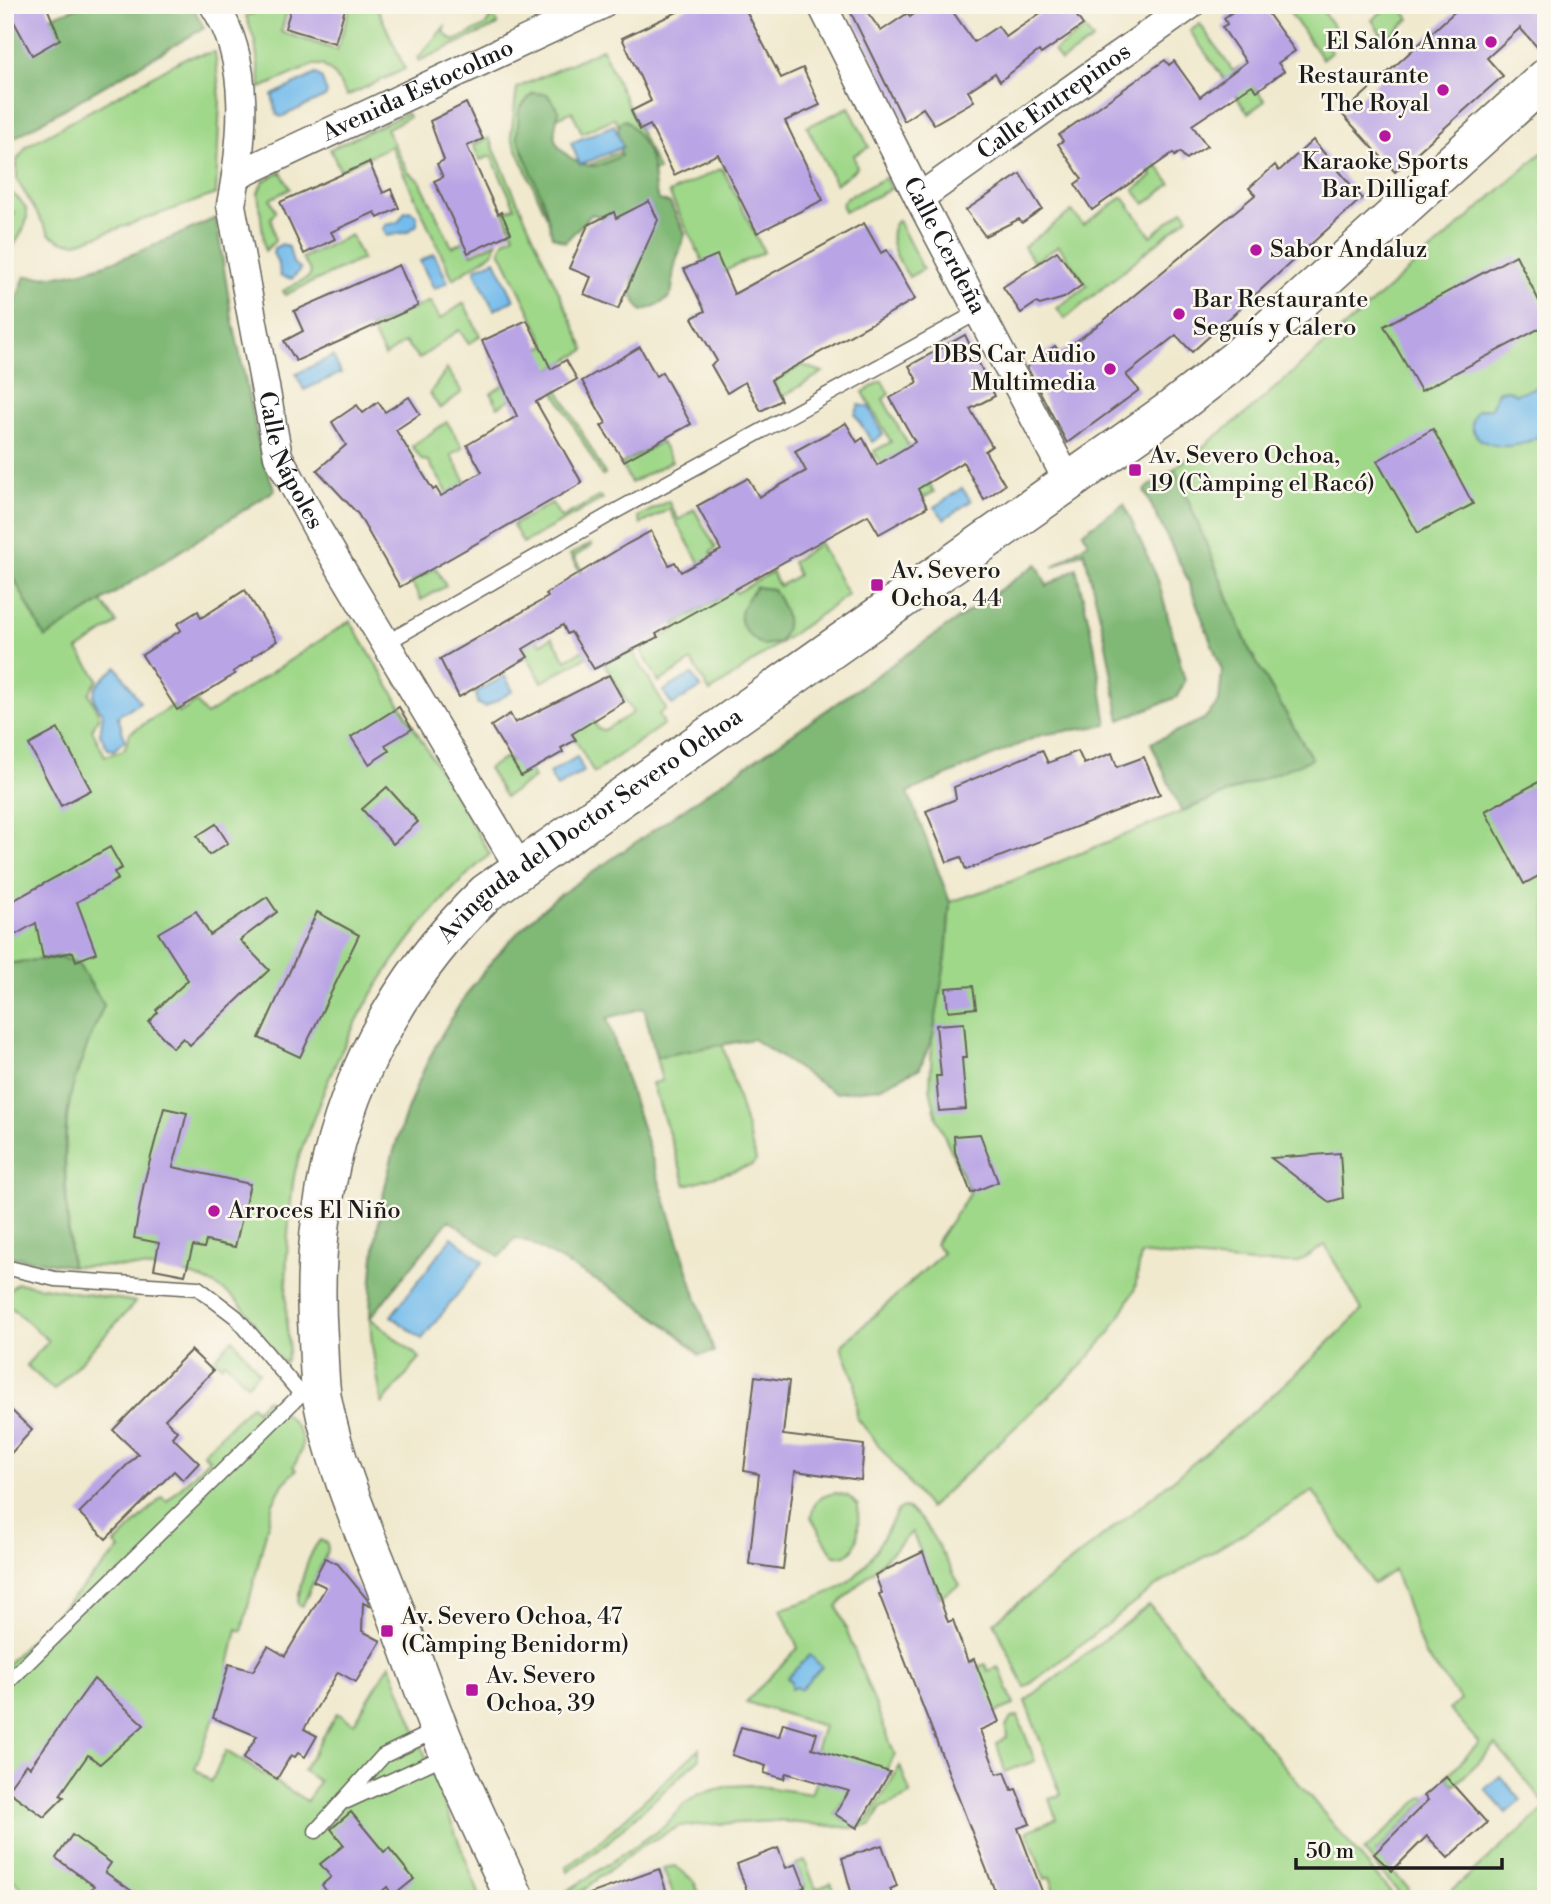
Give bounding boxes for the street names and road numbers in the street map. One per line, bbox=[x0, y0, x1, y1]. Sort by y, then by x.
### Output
street label: Avenida Estocolmo bbox=[316, 33, 519, 149]
street label: Calle Entrepinos bbox=[971, 37, 1137, 167]
street label: Calle Cerdeña bbox=[896, 172, 993, 320]
street label: Calle Nápoles bbox=[251, 389, 330, 535]
street label: Avinguda del Doctor Severo Ochoa bbox=[431, 701, 749, 950]

